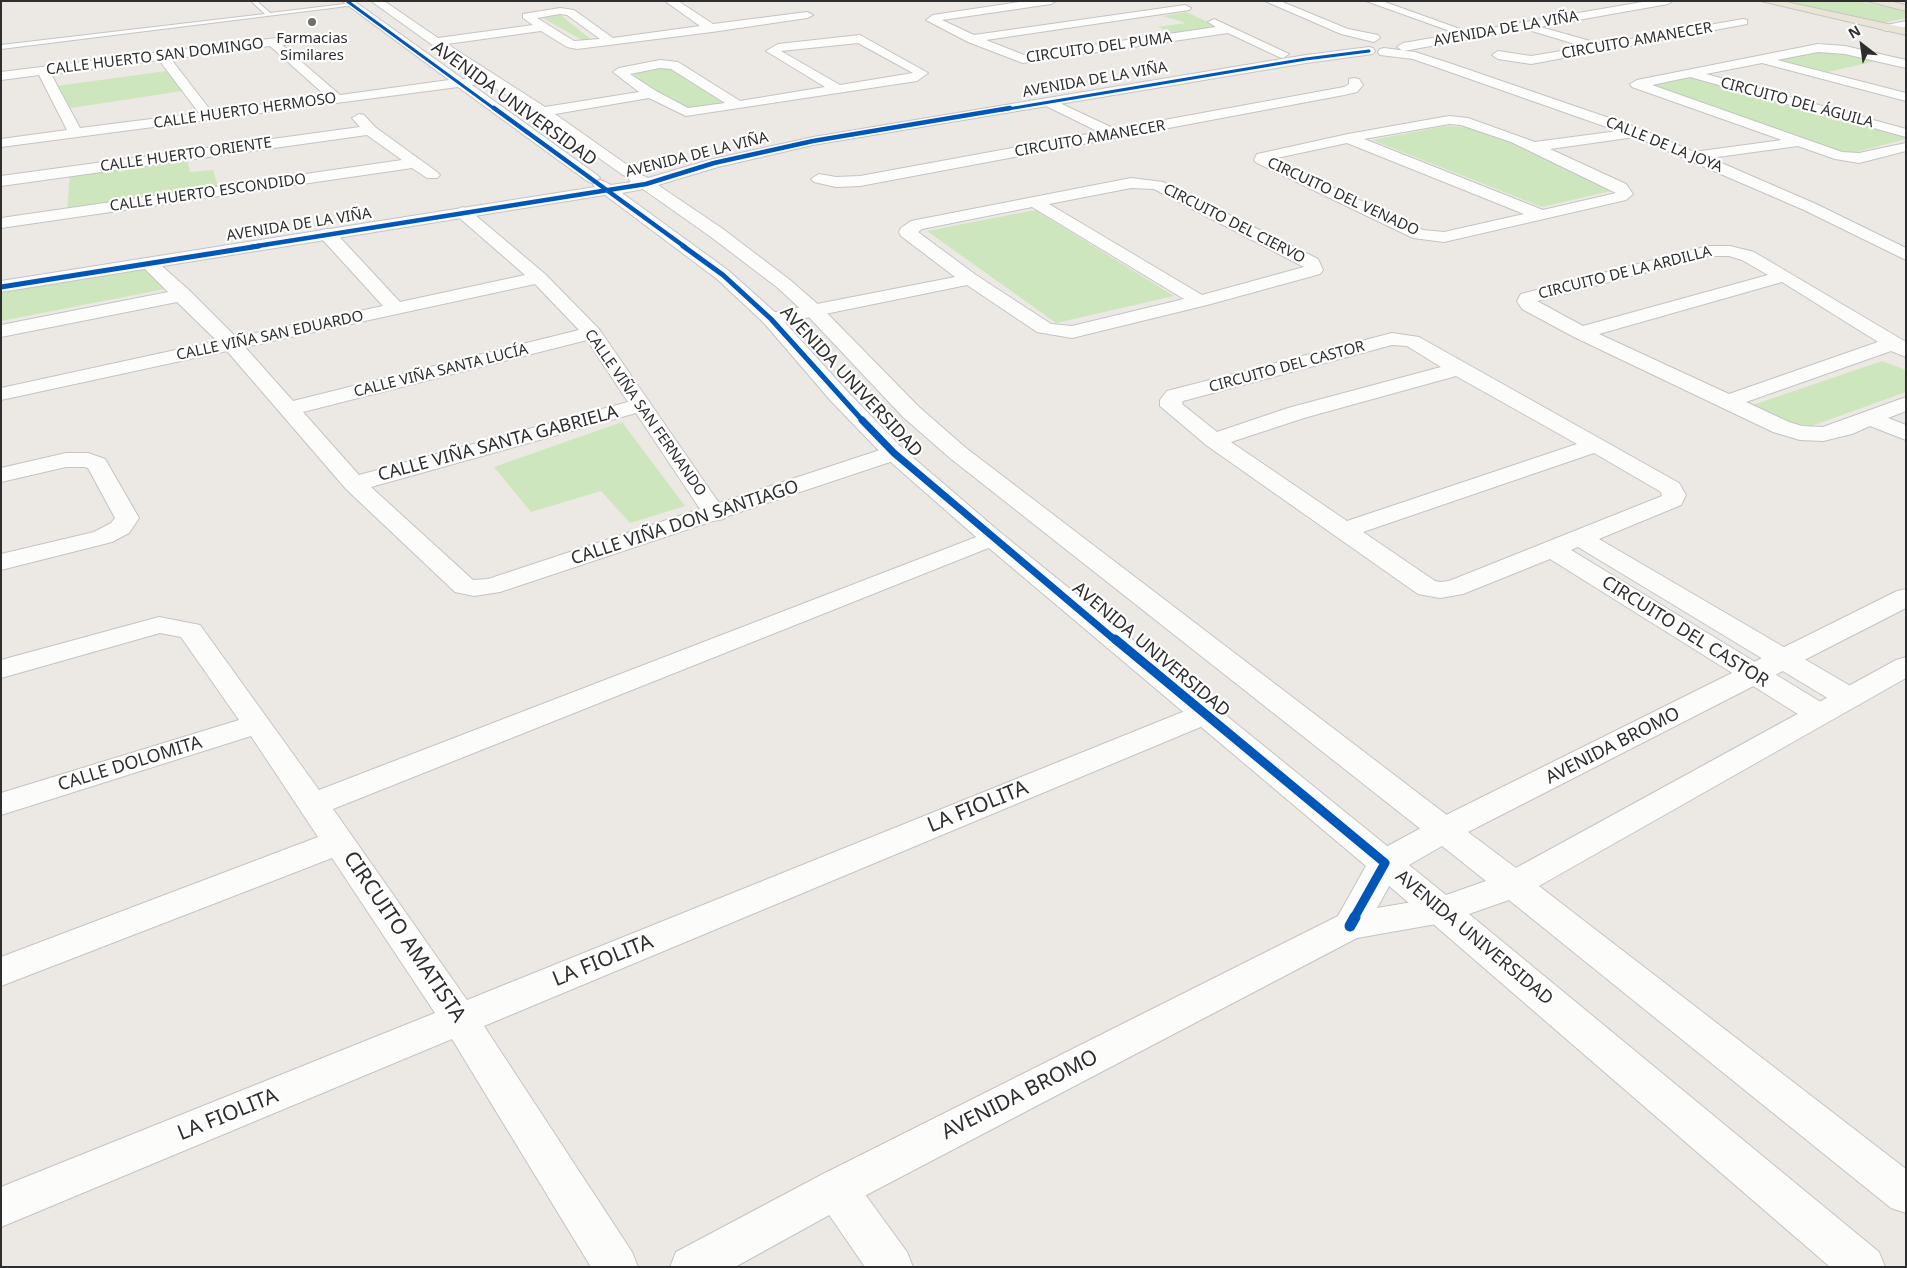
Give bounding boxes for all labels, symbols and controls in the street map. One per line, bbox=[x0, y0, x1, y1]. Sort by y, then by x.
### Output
street label: AVENIDA DE LA VIÑA bbox=[1432, 7, 1580, 51]
marker: Farmacias Similares bbox=[306, 16, 318, 28]
street label: CIRCUITO AMANECER bbox=[1560, 19, 1714, 63]
north arrow bbox=[1837, 20, 1887, 70]
text: N bbox=[1845, 21, 1864, 43]
street label: CIRCUITO DEL PUMA bbox=[1025, 29, 1173, 67]
place label: Farmacias Similares bbox=[276, 30, 348, 65]
street label: CALLE HUERTO SAN DOMINGO bbox=[45, 35, 265, 79]
street label: AVENIDA UNIVERSIDAD bbox=[427, 37, 601, 171]
street label: AVENIDA DE LA VIÑA bbox=[1021, 58, 1169, 102]
street label: CIRCUITO DEL ÁGUILA bbox=[1718, 74, 1876, 132]
street label: CALLE HUERTO HERMOSO bbox=[152, 89, 338, 133]
street label: CALLE DE LA JOYA bbox=[1603, 113, 1725, 177]
street label: CIRCUITO AMANECER bbox=[1013, 117, 1167, 161]
street label: AVENIDA DE LA VIÑA bbox=[624, 129, 770, 181]
street label: CALLE HUERTO ORIENTE bbox=[99, 134, 273, 176]
street label: CIRCUITO DEL VENADO bbox=[1264, 154, 1422, 240]
street label: CALLE HUERTO ESCONDIDO bbox=[109, 170, 307, 216]
street label: CIRCUITO DEL CIERVO bbox=[1160, 180, 1308, 268]
street label: AVENIDA DE LA VIÑA bbox=[225, 205, 373, 245]
street label: CIRCUITO DE LA ARDILLA bbox=[1537, 243, 1713, 303]
street label: AVENIDA UNIVERSIDAD bbox=[775, 302, 927, 462]
street label: CALLE VIÑA SAN EDUARDO bbox=[175, 307, 365, 365]
street label: CALLE VIÑA SAN FERNANDO bbox=[580, 326, 710, 500]
street label: CIRCUITO DEL CASTOR bbox=[1207, 338, 1367, 396]
street label: CALLE VIÑA SANTA LUCÍA bbox=[352, 341, 530, 401]
street label: CALLE VIÑA SANTA GABRIELA bbox=[376, 402, 620, 486]
street label: CALLE VIÑA DON SANTIAGO bbox=[568, 476, 802, 570]
street label: CIRCUITO DEL CASTOR bbox=[1598, 572, 1772, 692]
street label: AVENIDA UNIVERSIDAD bbox=[1068, 578, 1234, 722]
street label: AVENIDA BROMO bbox=[1542, 703, 1684, 789]
street label: CALLE DOLOMITA bbox=[55, 732, 205, 796]
street label: LA FIOLITA bbox=[924, 775, 1032, 839]
street label: CIRCUITO AMATISTA bbox=[337, 847, 471, 1027]
street label: AVENIDA UNIVERSIDAD bbox=[1391, 866, 1557, 1010]
street label: LA FIOLITA bbox=[549, 929, 657, 993]
street label: AVENIDA BROMO bbox=[938, 1045, 1102, 1145]
street label: LA FIOLITA bbox=[174, 1083, 282, 1147]

